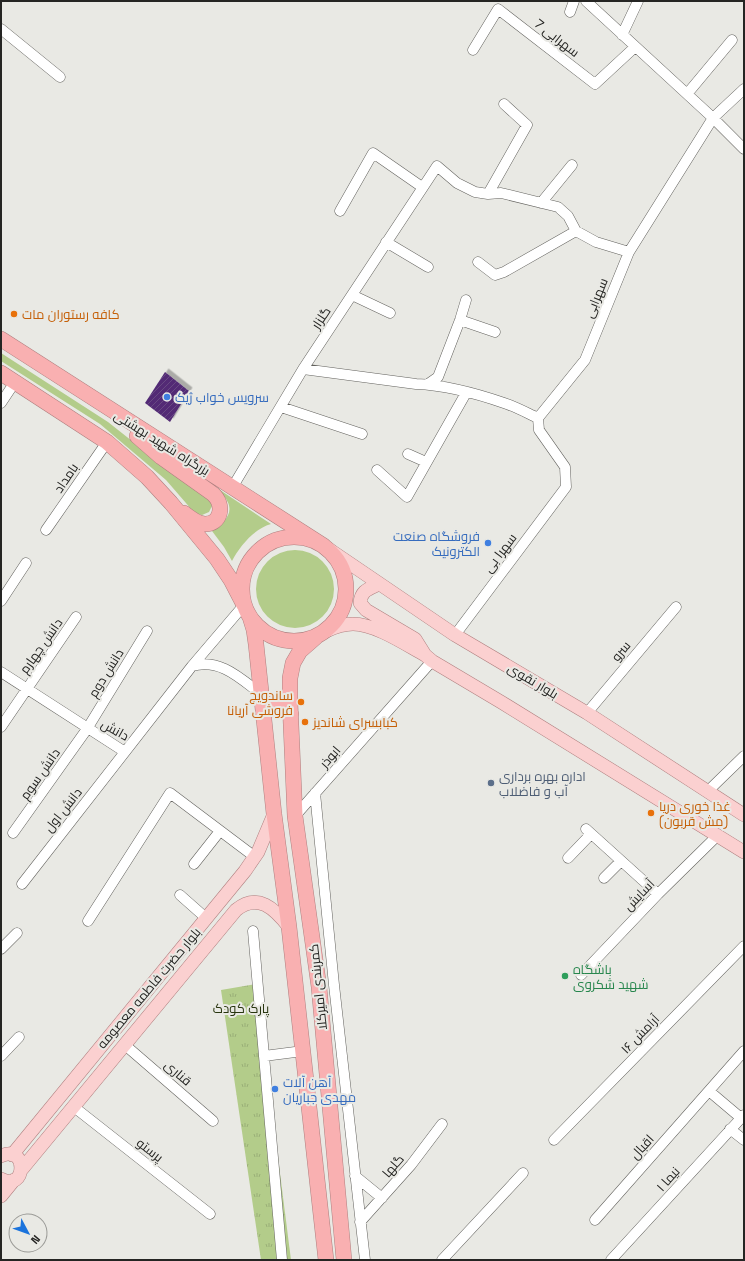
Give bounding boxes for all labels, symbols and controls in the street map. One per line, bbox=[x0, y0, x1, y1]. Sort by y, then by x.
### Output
street label: سهرابی 7 bbox=[531, 15, 583, 61]
street label: سهرابی bbox=[580, 275, 612, 321]
street label: گلزار bbox=[307, 303, 335, 333]
place label: کافه رستوران مات bbox=[22, 306, 120, 323]
marker: کافه رستوران مات bbox=[9, 309, 19, 319]
place label: سرویس خواب ژیک bbox=[175, 389, 269, 406]
marker: سرویس خواب ژیک bbox=[162, 392, 172, 402]
street label: بزرگراه شهید بهشتی bbox=[111, 407, 213, 479]
street label: بامداد bbox=[50, 460, 82, 496]
place label: فروشگاه صنعت الکترونیک bbox=[393, 528, 480, 560]
street label: سهرا بی bbox=[480, 530, 520, 576]
marker: فروشگاه صنعت الکترونیک bbox=[483, 538, 493, 548]
street label: دانش چهارم bbox=[16, 615, 67, 678]
street label: سرو bbox=[608, 637, 634, 665]
street label: دانش دوم bbox=[84, 645, 128, 701]
street label: بلوار نقوی bbox=[505, 659, 561, 703]
place label: ساندویچ فروشی آریانا bbox=[227, 687, 293, 719]
marker: ساندویچ فروشی آریانا bbox=[296, 697, 306, 707]
place label: کبابسرای شاندیز bbox=[312, 714, 398, 731]
street label: دانش bbox=[98, 715, 132, 745]
marker: کبابسرای شاندیز bbox=[300, 717, 310, 727]
street label: ابوذر bbox=[315, 742, 344, 772]
street label: دانش سوم bbox=[16, 745, 65, 804]
place label: اداره بهره برداری آب و فاضلاب bbox=[499, 768, 586, 800]
marker: اداره بهره برداری آب و فاضلاب bbox=[486, 778, 496, 788]
street label: دانش اول bbox=[40, 784, 86, 836]
place label: غذا خوری دریا (مش قربون) bbox=[659, 798, 731, 830]
marker: غذا خوری دریا (مش قربون) bbox=[646, 808, 656, 818]
street label: آسایش bbox=[620, 875, 659, 914]
street label: بلوار حضرت فاطمه معصومه bbox=[93, 924, 205, 1052]
street label: کمربندی امیرکلا bbox=[305, 943, 331, 1031]
place label: باشگاه شهید شکروی bbox=[573, 961, 648, 993]
marker: باشگاه شهید شکروی bbox=[560, 971, 570, 981]
park label: پارک کودک bbox=[213, 1000, 270, 1018]
street label: آرامش ۱۶ bbox=[617, 1010, 663, 1057]
street label: قناری bbox=[161, 1057, 195, 1089]
place label: آهن آلات مهدی جباریان bbox=[283, 1074, 356, 1106]
marker: آهن آلات مهدی جباریان bbox=[270, 1084, 280, 1094]
street label: اقبال bbox=[626, 1131, 658, 1163]
street label: پرستو bbox=[133, 1134, 167, 1167]
street label: گلها bbox=[378, 1151, 408, 1181]
street label: نیما ۱ bbox=[653, 1163, 683, 1195]
north arrow bbox=[8, 1213, 48, 1253]
text: N bbox=[28, 1232, 43, 1247]

